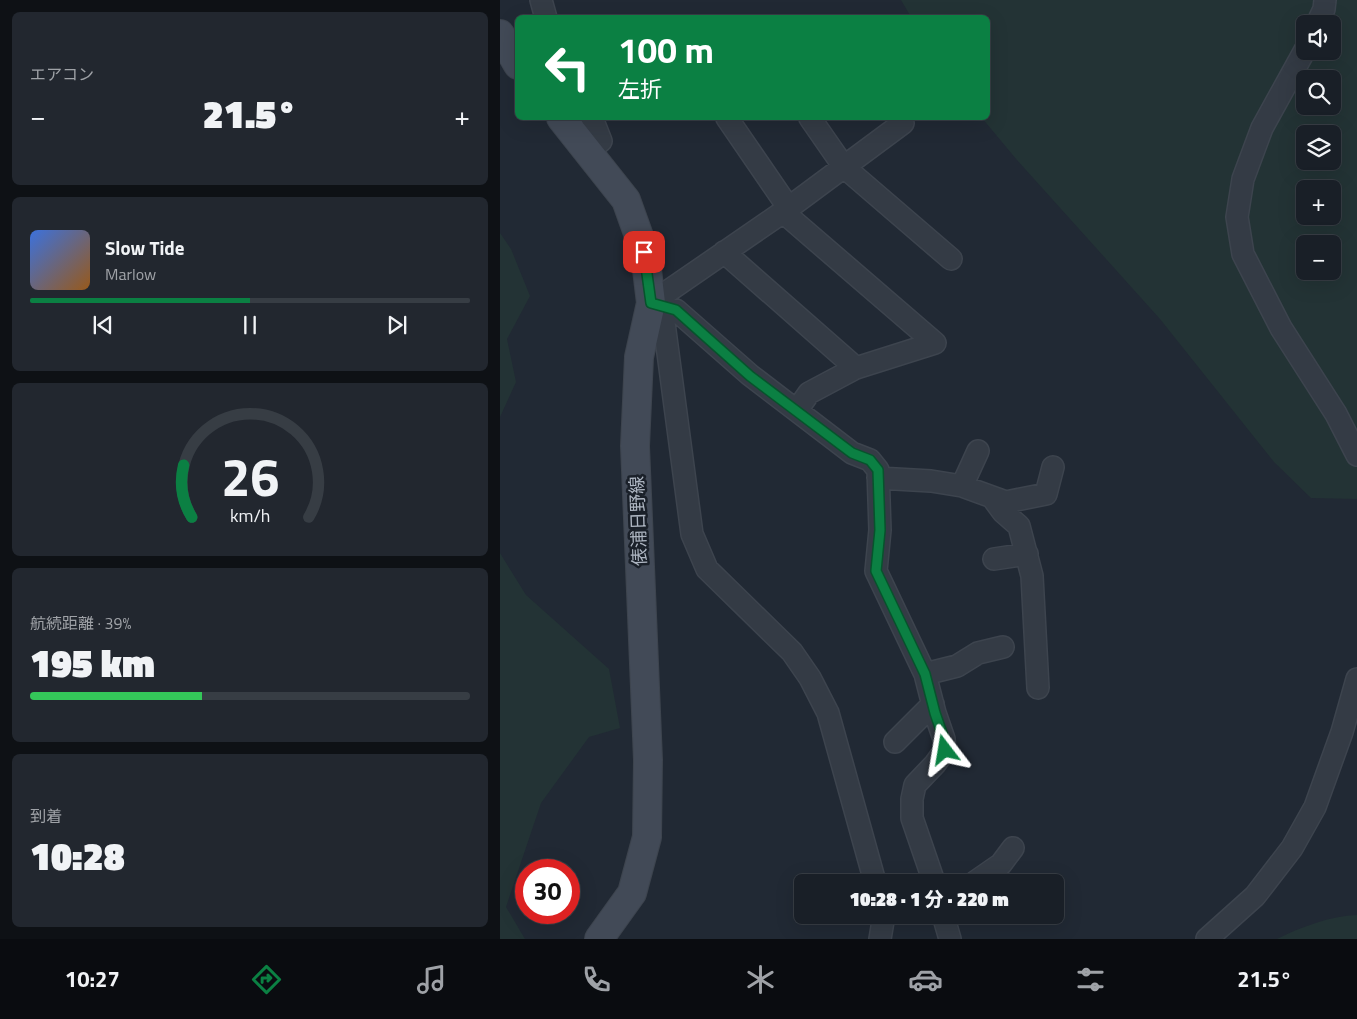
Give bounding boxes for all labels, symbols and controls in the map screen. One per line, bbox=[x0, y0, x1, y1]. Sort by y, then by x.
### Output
map controls bbox=[1296, 15, 1341, 280]
button: sound bbox=[1296, 15, 1341, 60]
text: 100 m bbox=[618, 23, 714, 77]
icon: left bbox=[535, 35, 600, 100]
text: エアコン bbox=[30, 62, 94, 86]
button: search bbox=[1296, 70, 1341, 115]
text: 左折 bbox=[618, 72, 662, 106]
text: 21.5° bbox=[203, 85, 297, 143]
text: − bbox=[30, 94, 46, 137]
text: + bbox=[454, 94, 470, 137]
button: layers bbox=[1296, 125, 1341, 170]
button: + bbox=[1296, 180, 1341, 225]
pin bbox=[623, 231, 665, 273]
text: Slow Tide bbox=[105, 233, 184, 262]
button: − bbox=[1296, 235, 1341, 280]
icon: arrive bbox=[630, 238, 658, 266]
text: Marlow bbox=[105, 262, 156, 286]
icon: previous bbox=[89, 311, 117, 339]
icon: pause bbox=[236, 311, 264, 339]
icon: next bbox=[383, 311, 411, 339]
text: 26 bbox=[221, 437, 279, 516]
street label: 俵浦日野線 bbox=[623, 476, 653, 566]
text: km/h bbox=[230, 502, 270, 529]
text: 航続距離 · 39% bbox=[30, 611, 131, 635]
text: 195 km bbox=[30, 634, 155, 692]
position arrow bbox=[918, 723, 970, 775]
text: 到着 bbox=[30, 804, 62, 828]
text: 10:28 bbox=[30, 827, 125, 885]
speed limit sign: 30 bbox=[515, 859, 580, 924]
text: 10:28 · 1 分 · 220 m bbox=[849, 884, 1009, 913]
text: 10:27 bbox=[65, 962, 120, 996]
icon: directions bbox=[249, 962, 284, 997]
icon: music bbox=[414, 962, 449, 997]
icon: phone bbox=[579, 962, 614, 997]
icon: climate bbox=[743, 962, 778, 997]
icon: car bbox=[908, 962, 943, 997]
icon: filters bbox=[1073, 962, 1108, 997]
text: 21.5° bbox=[1237, 962, 1292, 996]

